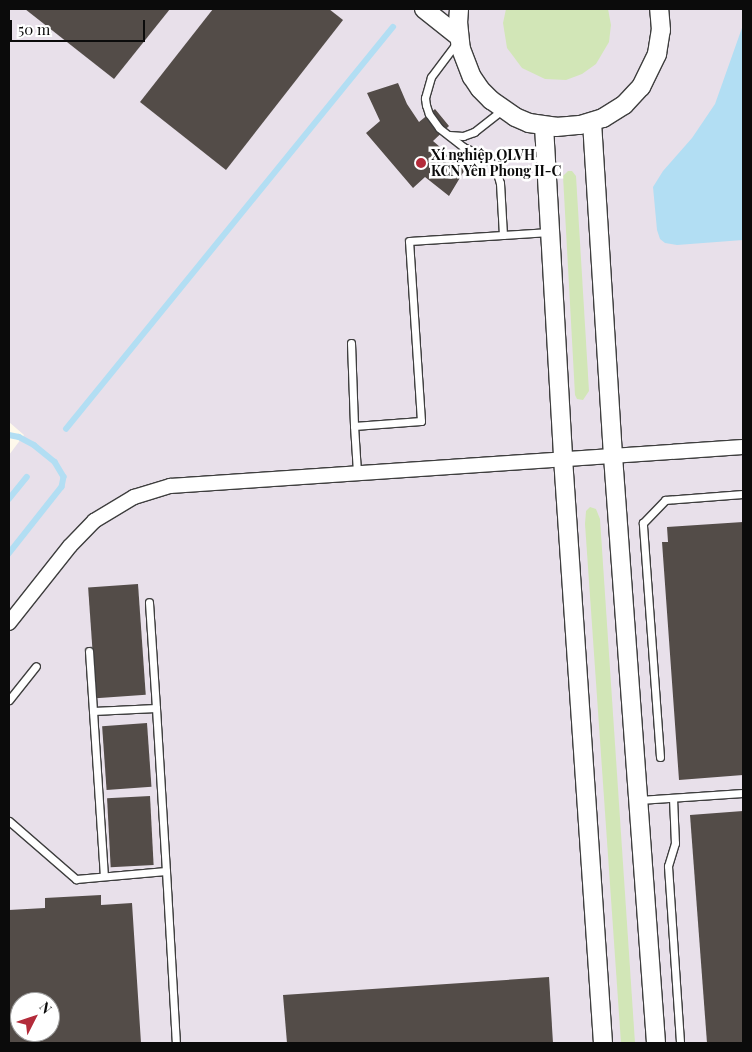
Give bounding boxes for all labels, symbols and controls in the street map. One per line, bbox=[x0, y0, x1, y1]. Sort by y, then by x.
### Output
scale bar bbox=[12, 10, 148, 42]
text: 50 m bbox=[18, 19, 50, 39]
place label: Xí nghiệp QLVH KCN Yên Phong II-C bbox=[431, 147, 562, 180]
marker: Xí nghiệp QLVH KCN Yên Phong II-C bbox=[415, 157, 427, 169]
north arrow bbox=[10, 992, 60, 1042]
text: N bbox=[35, 997, 56, 1018]

